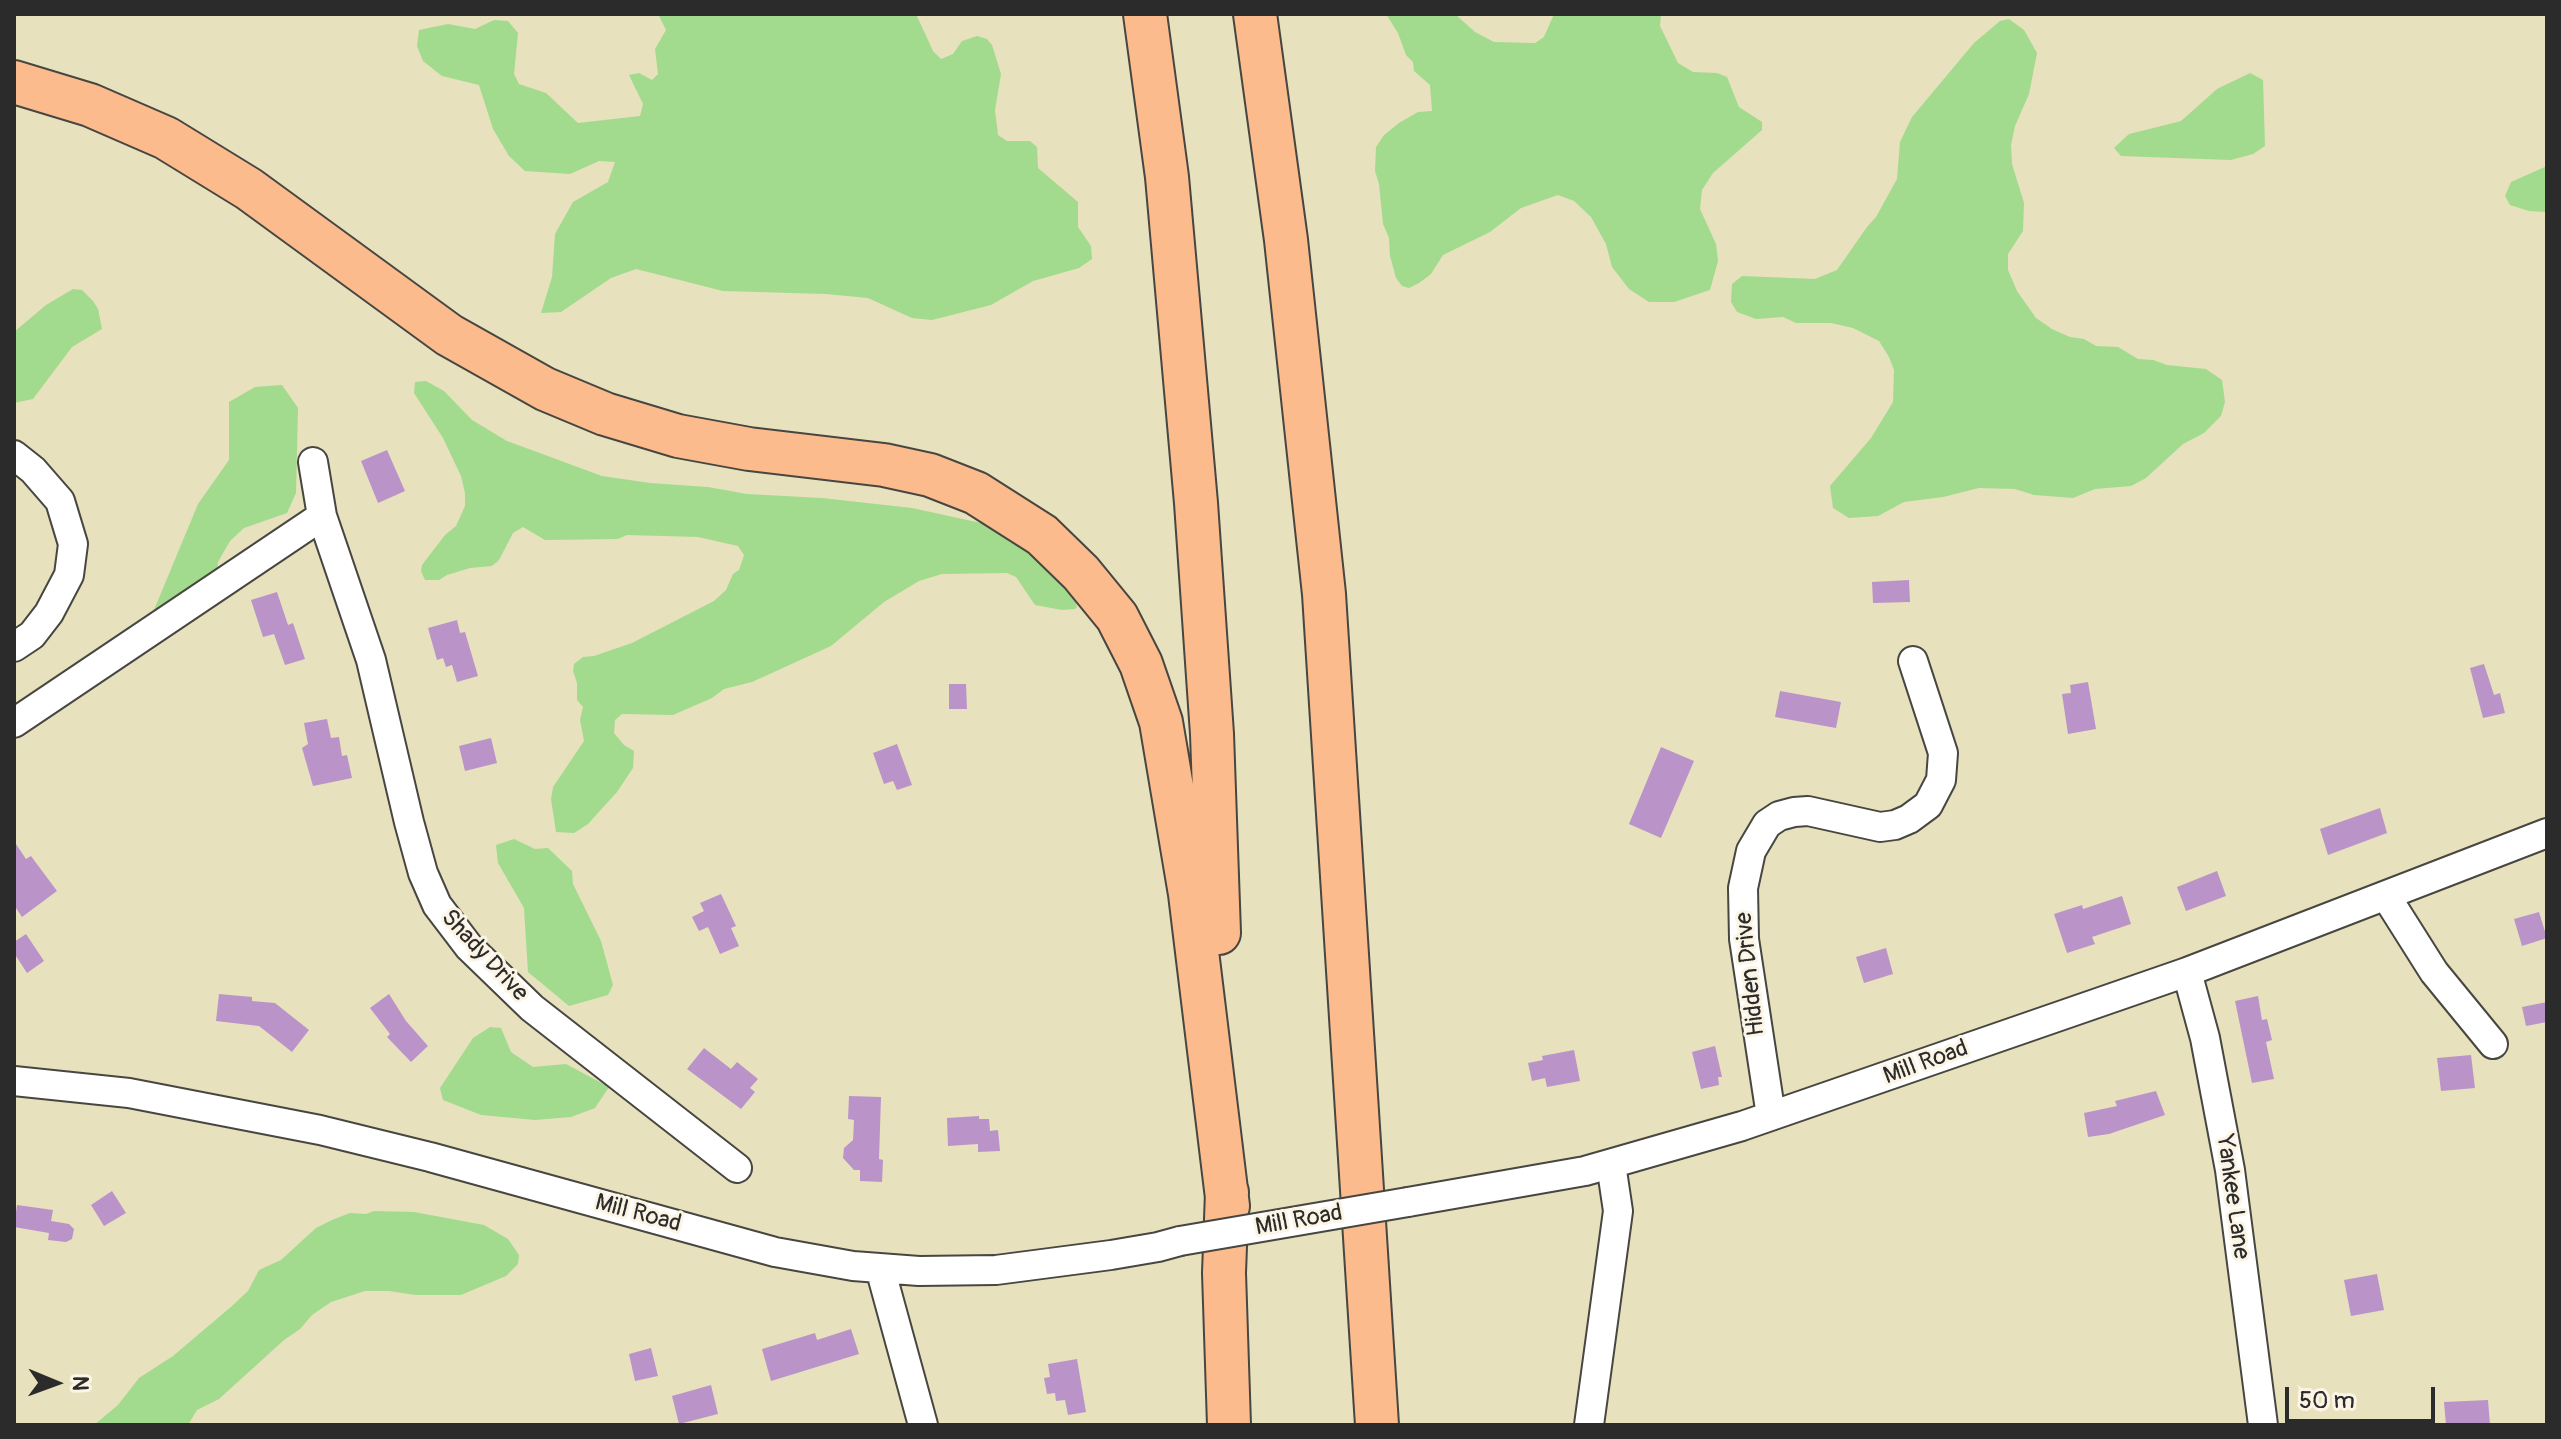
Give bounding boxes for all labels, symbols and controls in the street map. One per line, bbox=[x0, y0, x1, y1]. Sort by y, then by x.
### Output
street label: Shady Drive bbox=[434, 904, 534, 1008]
street label: Hidden Drive bbox=[1730, 911, 1772, 1037]
street label: Mill Road bbox=[1880, 1034, 1972, 1092]
street label: Yankee Lane bbox=[2209, 1133, 2255, 1261]
street label: Mill Road bbox=[592, 1189, 684, 1239]
street label: Mill Road bbox=[1253, 1199, 1345, 1243]
north arrow bbox=[16, 1343, 96, 1423]
scale bar bbox=[2289, 1371, 2439, 1421]
text: N bbox=[66, 1376, 94, 1391]
text: 50 m bbox=[2299, 1386, 2355, 1415]

